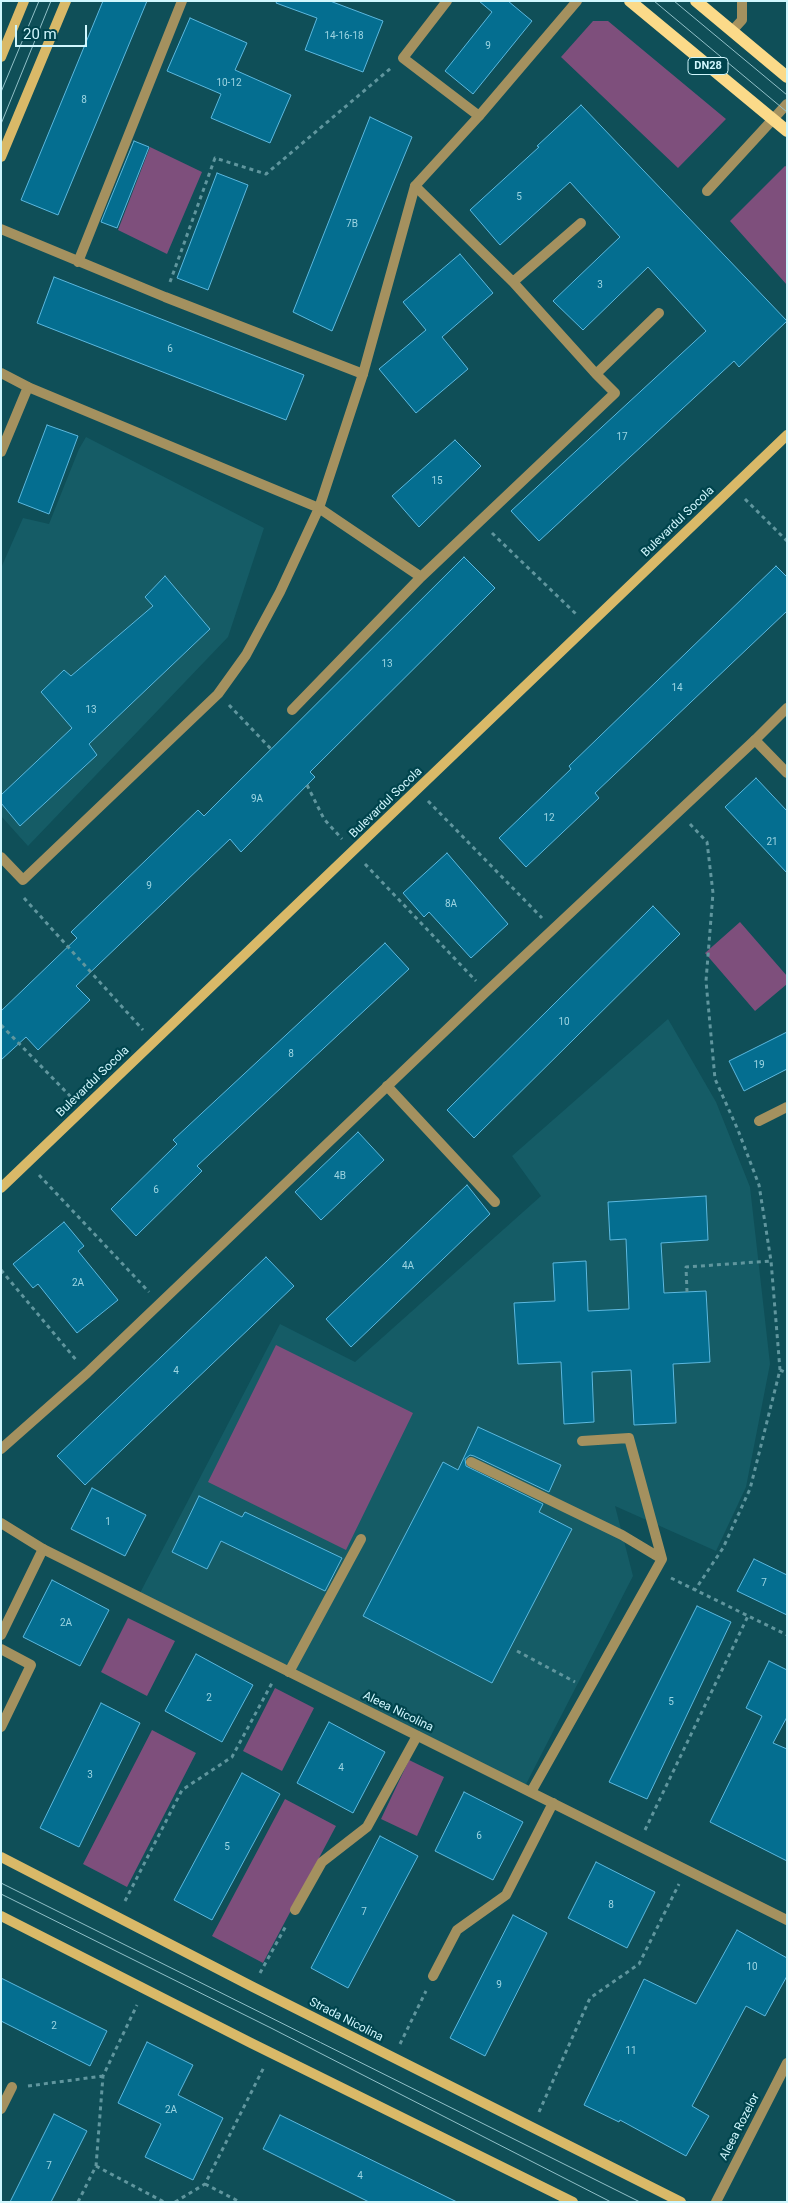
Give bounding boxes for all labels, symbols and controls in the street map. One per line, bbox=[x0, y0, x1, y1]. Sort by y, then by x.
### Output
scale bar bbox=[18, 15, 90, 47]
text: 20 m bbox=[23, 25, 57, 43]
house number: 14-16-18 bbox=[324, 30, 364, 42]
house number: 9 bbox=[485, 40, 491, 52]
road number: DN28 bbox=[688, 58, 728, 74]
house number: 10-12 bbox=[216, 77, 242, 89]
house number: 8 bbox=[81, 94, 87, 106]
house number: 5 bbox=[516, 191, 522, 203]
house number: 7B bbox=[346, 218, 358, 230]
house number: 3 bbox=[597, 279, 603, 291]
house number: 6 bbox=[167, 343, 173, 355]
house number: 17 bbox=[616, 431, 628, 443]
house number: 15 bbox=[431, 475, 443, 487]
street label: Bulevardul Socola bbox=[639, 484, 717, 560]
house number: 13 bbox=[381, 658, 393, 670]
house number: 14 bbox=[671, 682, 683, 694]
house number: 13 bbox=[85, 704, 97, 716]
street label: Bulevardul Socola bbox=[347, 765, 425, 841]
house number: 9A bbox=[251, 793, 263, 805]
house number: 12 bbox=[543, 812, 555, 824]
house number: 21 bbox=[766, 836, 778, 848]
house number: 9 bbox=[146, 880, 152, 892]
house number: 8A bbox=[445, 898, 457, 910]
house number: 10 bbox=[558, 1016, 570, 1028]
street label: Bulevardul Socola bbox=[54, 1044, 132, 1120]
house number: 8 bbox=[288, 1048, 294, 1060]
house number: 19 bbox=[753, 1059, 765, 1071]
house number: 4B bbox=[334, 1170, 346, 1182]
house number: 6 bbox=[153, 1184, 159, 1196]
house number: 4A bbox=[402, 1260, 414, 1272]
house number: 2A bbox=[72, 1277, 84, 1289]
house number: 4 bbox=[173, 1365, 179, 1377]
house number: 1 bbox=[105, 1516, 111, 1528]
house number: 7 bbox=[761, 1577, 767, 1589]
house number: 2A bbox=[60, 1617, 72, 1629]
street label: Aleea Nicolina bbox=[360, 1689, 436, 1735]
house number: 2 bbox=[206, 1692, 212, 1704]
house number: 5 bbox=[668, 1696, 674, 1708]
house number: 4 bbox=[338, 1762, 344, 1774]
house number: 3 bbox=[87, 1769, 93, 1781]
house number: 6 bbox=[476, 1830, 482, 1842]
house number: 5 bbox=[224, 1841, 230, 1853]
house number: 8 bbox=[608, 1899, 614, 1911]
house number: 7 bbox=[361, 1906, 367, 1918]
house number: 10 bbox=[746, 1961, 758, 1973]
house number: 9 bbox=[496, 1979, 502, 1991]
street label: Strada Nicolina bbox=[307, 1995, 385, 2045]
house number: 2 bbox=[51, 2020, 57, 2032]
house number: 11 bbox=[625, 2045, 637, 2057]
street label: Aleea Rozelor bbox=[717, 2091, 763, 2163]
house number: 2A bbox=[165, 2104, 177, 2116]
house number: 7 bbox=[46, 2160, 52, 2172]
house number: 4 bbox=[357, 2170, 363, 2182]

